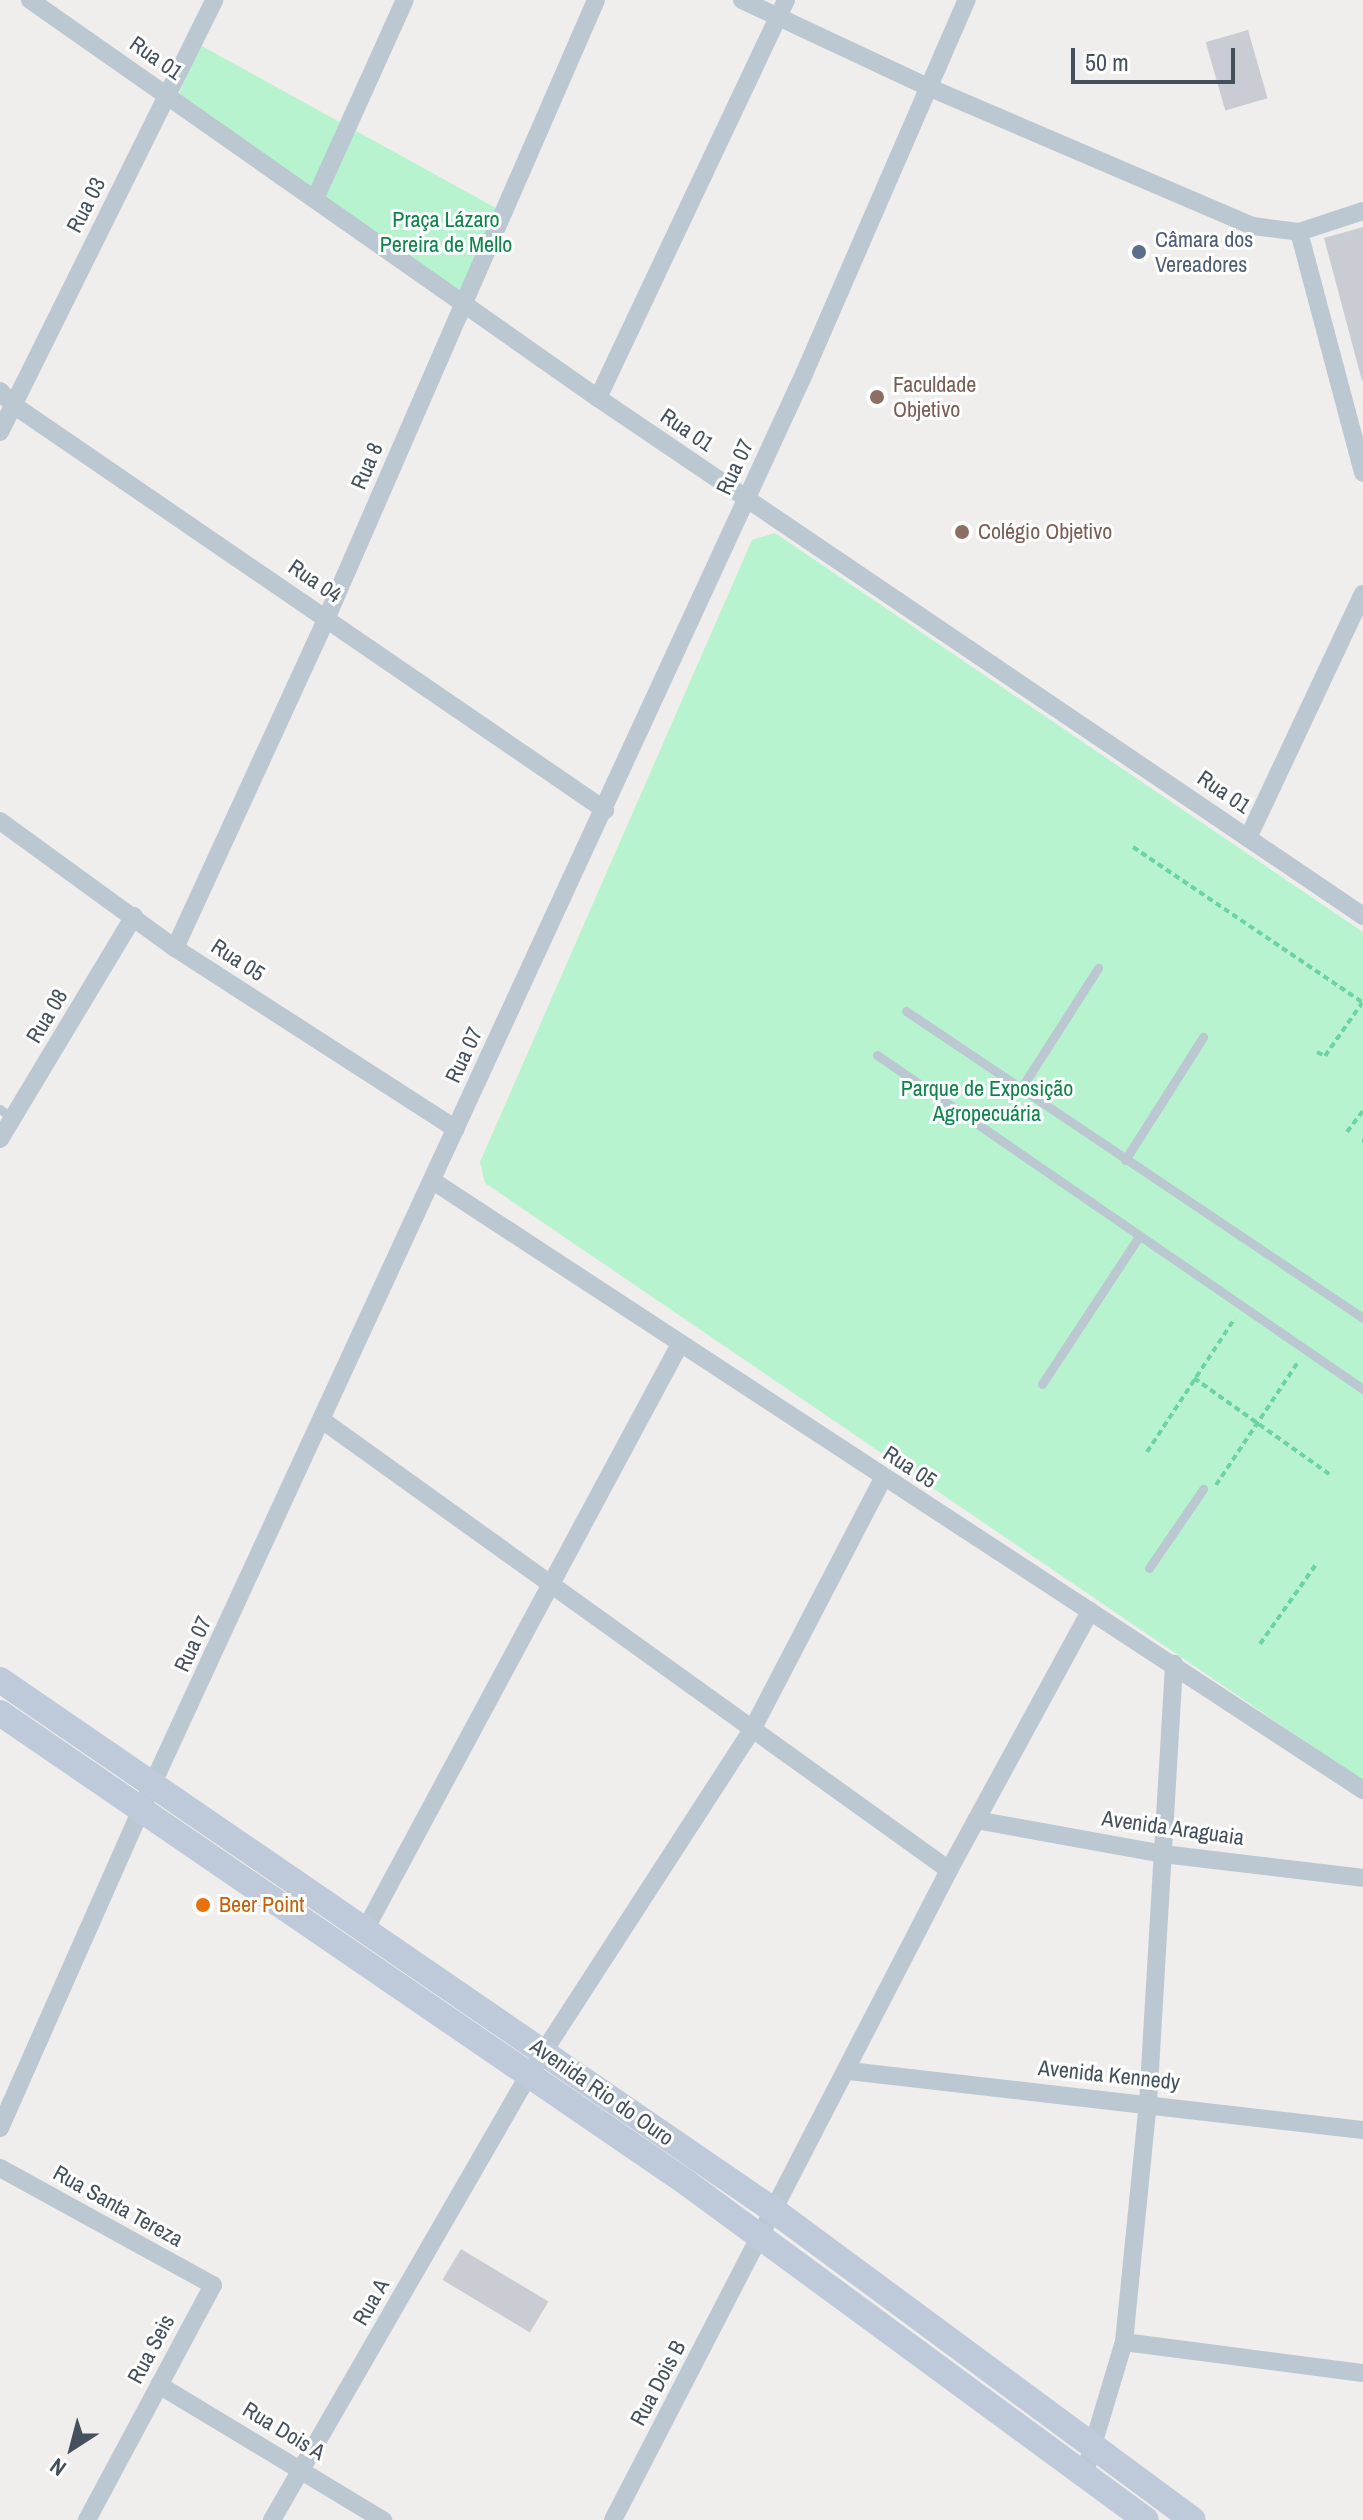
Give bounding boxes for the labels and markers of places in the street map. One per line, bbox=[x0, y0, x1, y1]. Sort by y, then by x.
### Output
place label: Câmara dos Vereadores bbox=[1155, 226, 1253, 278]
marker: Câmara dos Vereadores bbox=[1130, 243, 1148, 261]
place label: Faculdade Objetivo bbox=[893, 371, 976, 422]
marker: Faculdade Objetivo bbox=[868, 388, 886, 406]
place label: Colégio Objetivo bbox=[978, 519, 1112, 545]
marker: Colégio Objetivo bbox=[953, 523, 971, 541]
place label: Beer Point bbox=[219, 1892, 304, 1918]
marker: Beer Point bbox=[194, 1896, 212, 1914]

